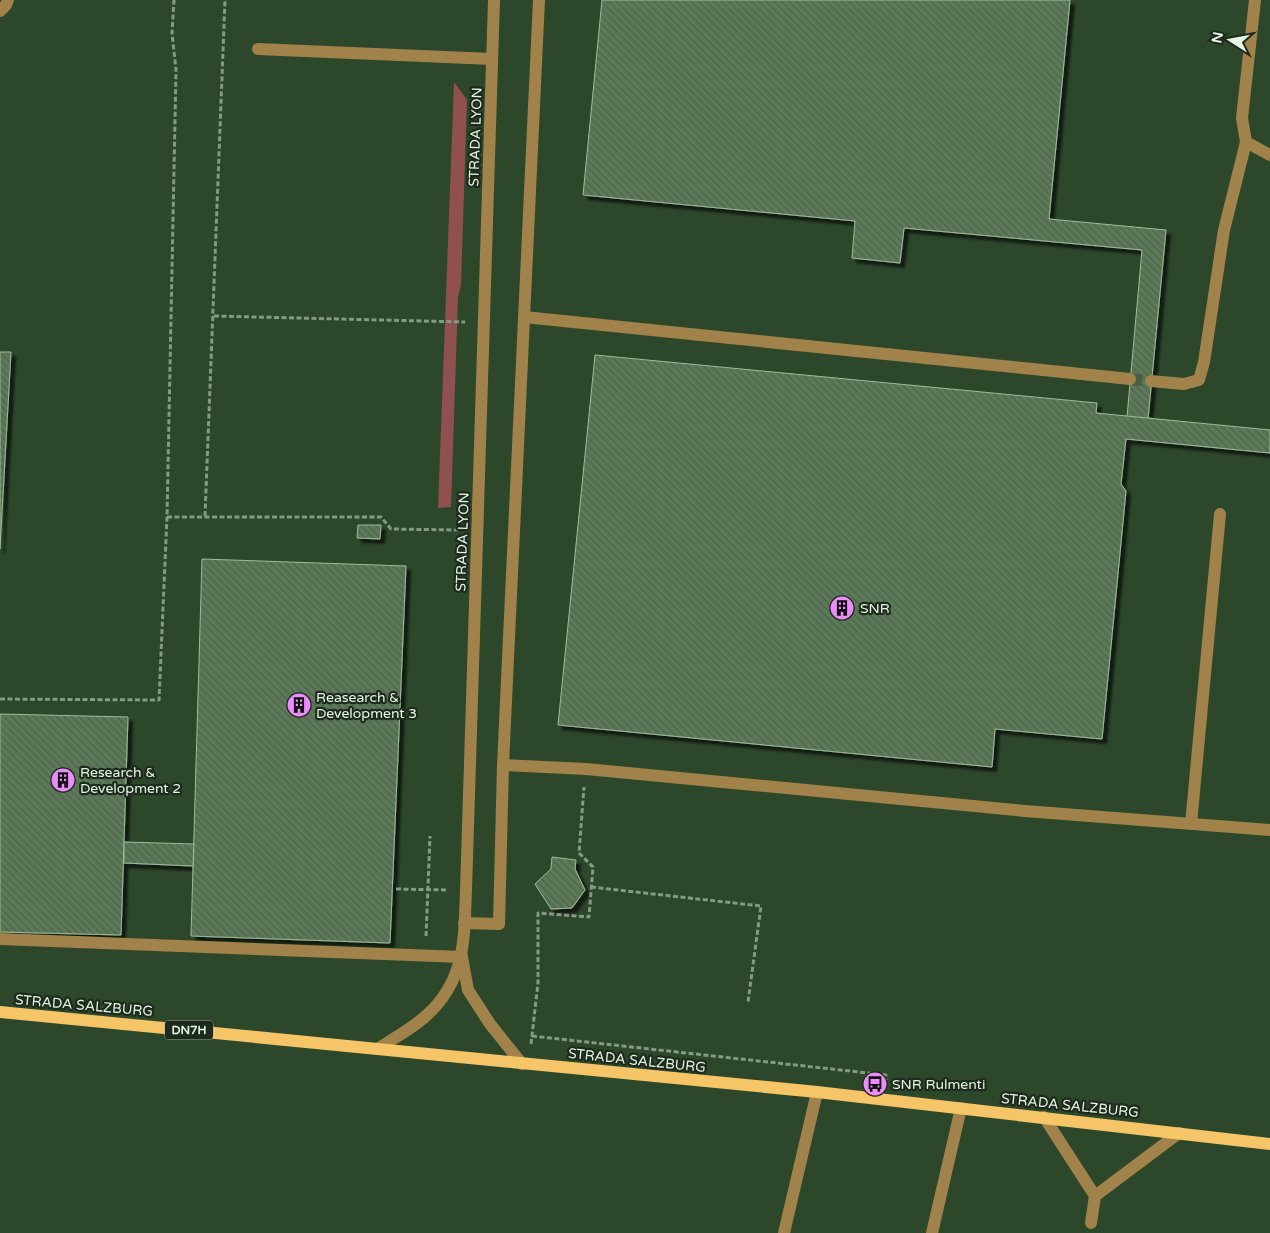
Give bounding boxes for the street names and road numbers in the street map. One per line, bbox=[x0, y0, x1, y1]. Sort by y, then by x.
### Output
street label: STRADA LYON bbox=[465, 87, 486, 187]
street label: STRADA LYON bbox=[452, 492, 473, 592]
street label: STRADA SALZBURG bbox=[14, 991, 154, 1020]
road number: DN7H bbox=[165, 1020, 213, 1040]
street label: STRADA SALZBURG bbox=[567, 1045, 707, 1076]
street label: STRADA SALZBURG bbox=[1000, 1090, 1140, 1121]

